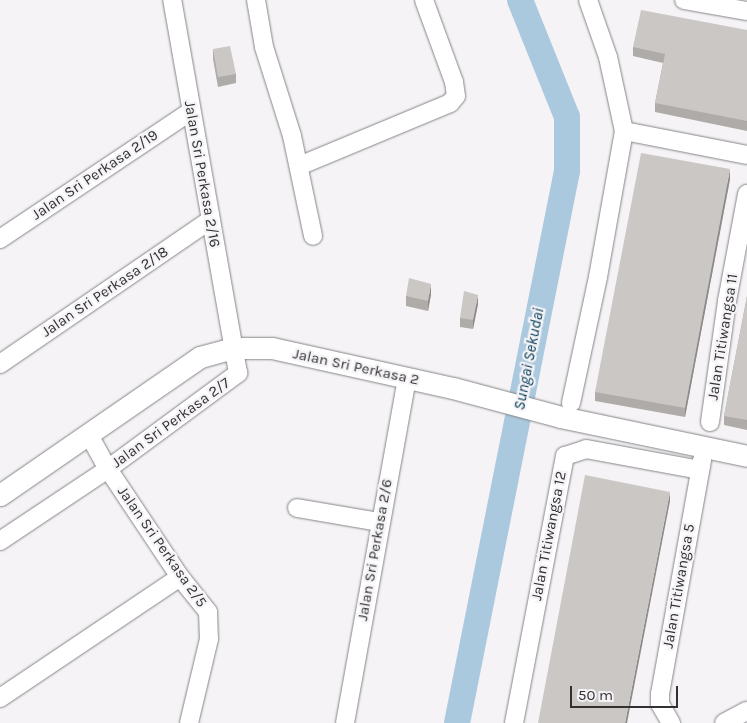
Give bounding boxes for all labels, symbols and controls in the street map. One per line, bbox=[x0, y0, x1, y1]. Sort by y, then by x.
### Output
street label: Jalan Sri Perkasa 2/16 bbox=[180, 99, 224, 249]
street label: Jalan Sri Perkasa 2/19 bbox=[28, 126, 162, 224]
street label: Jalan Sri Perkasa 2/18 bbox=[38, 243, 172, 341]
street label: Jalan Titiwangsa 11 bbox=[704, 273, 742, 401]
water label: Sungai Sekudai bbox=[510, 306, 548, 412]
street label: Jalan Sri Perkasa 2 bbox=[291, 345, 421, 389]
street label: Jalan Sri Perkasa 2/7 bbox=[108, 374, 234, 472]
street label: Jalan Titiwangsa 12 bbox=[528, 470, 570, 602]
street label: Jalan Sri Perkasa 2/6 bbox=[354, 478, 396, 622]
street label: Jalan Sri Perkasa 2/5 bbox=[114, 483, 210, 611]
street label: Jalan Titiwangsa 5 bbox=[659, 522, 699, 650]
scale bar bbox=[572, 676, 680, 708]
text: 50 m bbox=[578, 686, 613, 704]

